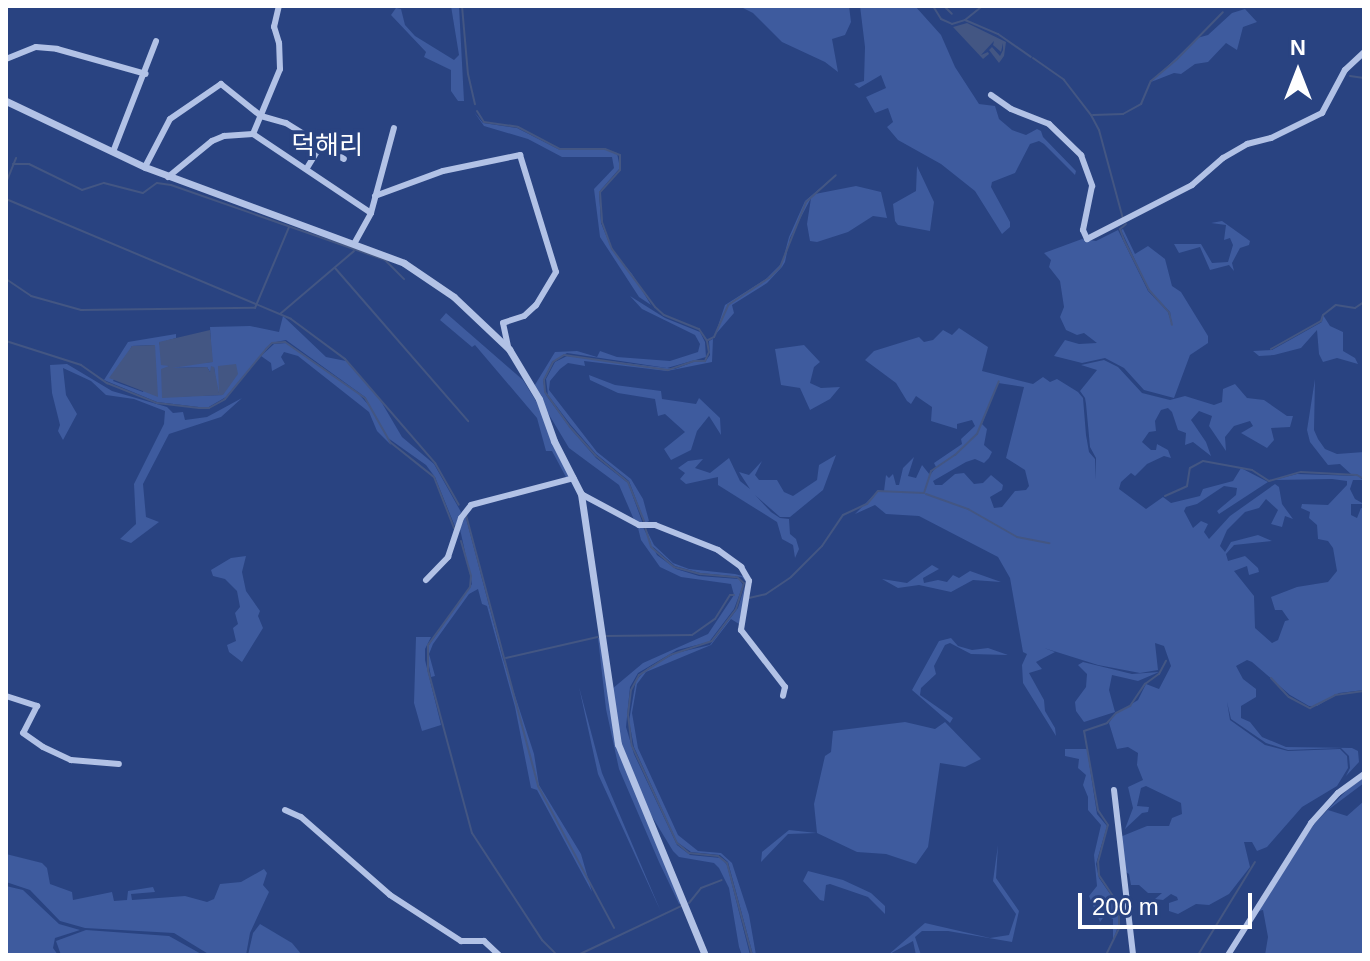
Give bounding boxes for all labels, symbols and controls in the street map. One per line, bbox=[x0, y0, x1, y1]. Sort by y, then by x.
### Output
north arrow bbox=[1258, 32, 1338, 112]
text: N bbox=[1290, 35, 1306, 60]
district label: 덕해리 bbox=[291, 130, 363, 162]
scale bar bbox=[1082, 877, 1256, 927]
text: 200 m bbox=[1092, 893, 1159, 920]

